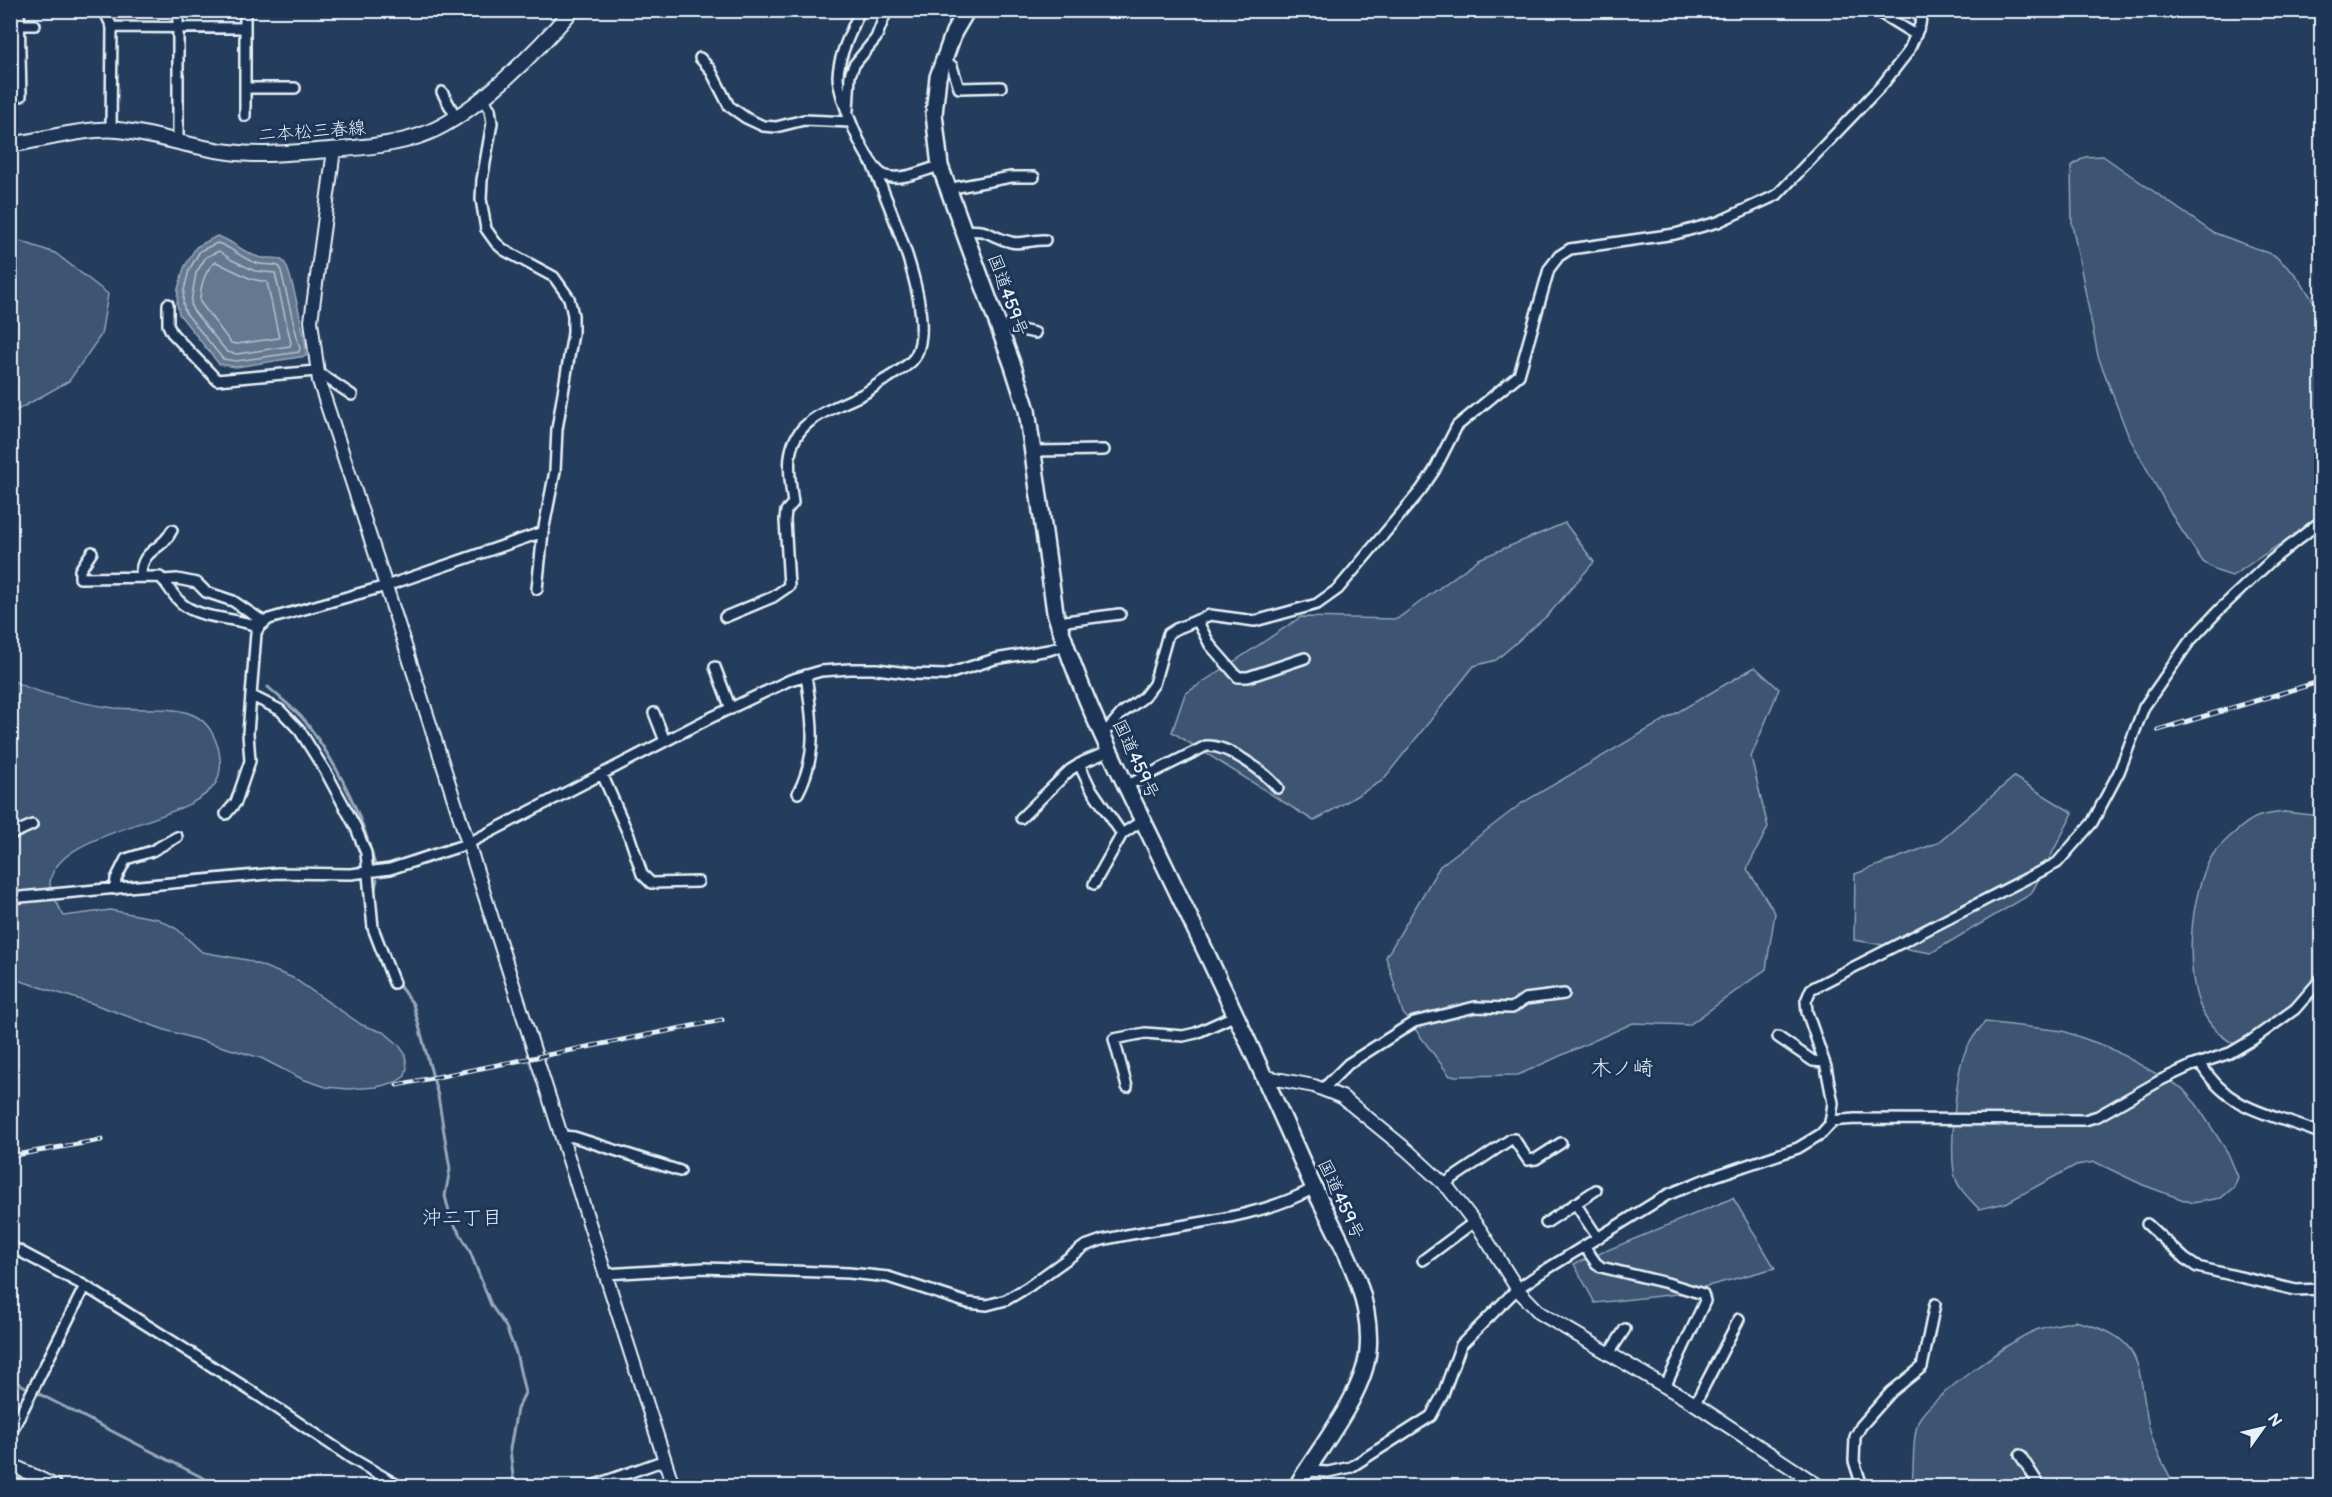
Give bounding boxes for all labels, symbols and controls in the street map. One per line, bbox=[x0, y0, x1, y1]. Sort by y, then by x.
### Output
street label: 二本松三春線 bbox=[257, 117, 367, 146]
street label: 国道459号 bbox=[983, 251, 1032, 339]
street label: 国道459号 bbox=[1108, 716, 1163, 802]
district label: 木ノ崎 bbox=[1591, 1056, 1654, 1081]
street label: 国道459号 bbox=[1313, 1156, 1368, 1242]
district label: 沖二丁目 bbox=[422, 1206, 502, 1230]
north arrow bbox=[2233, 1398, 2293, 1458]
text: N bbox=[2263, 1410, 2285, 1431]

